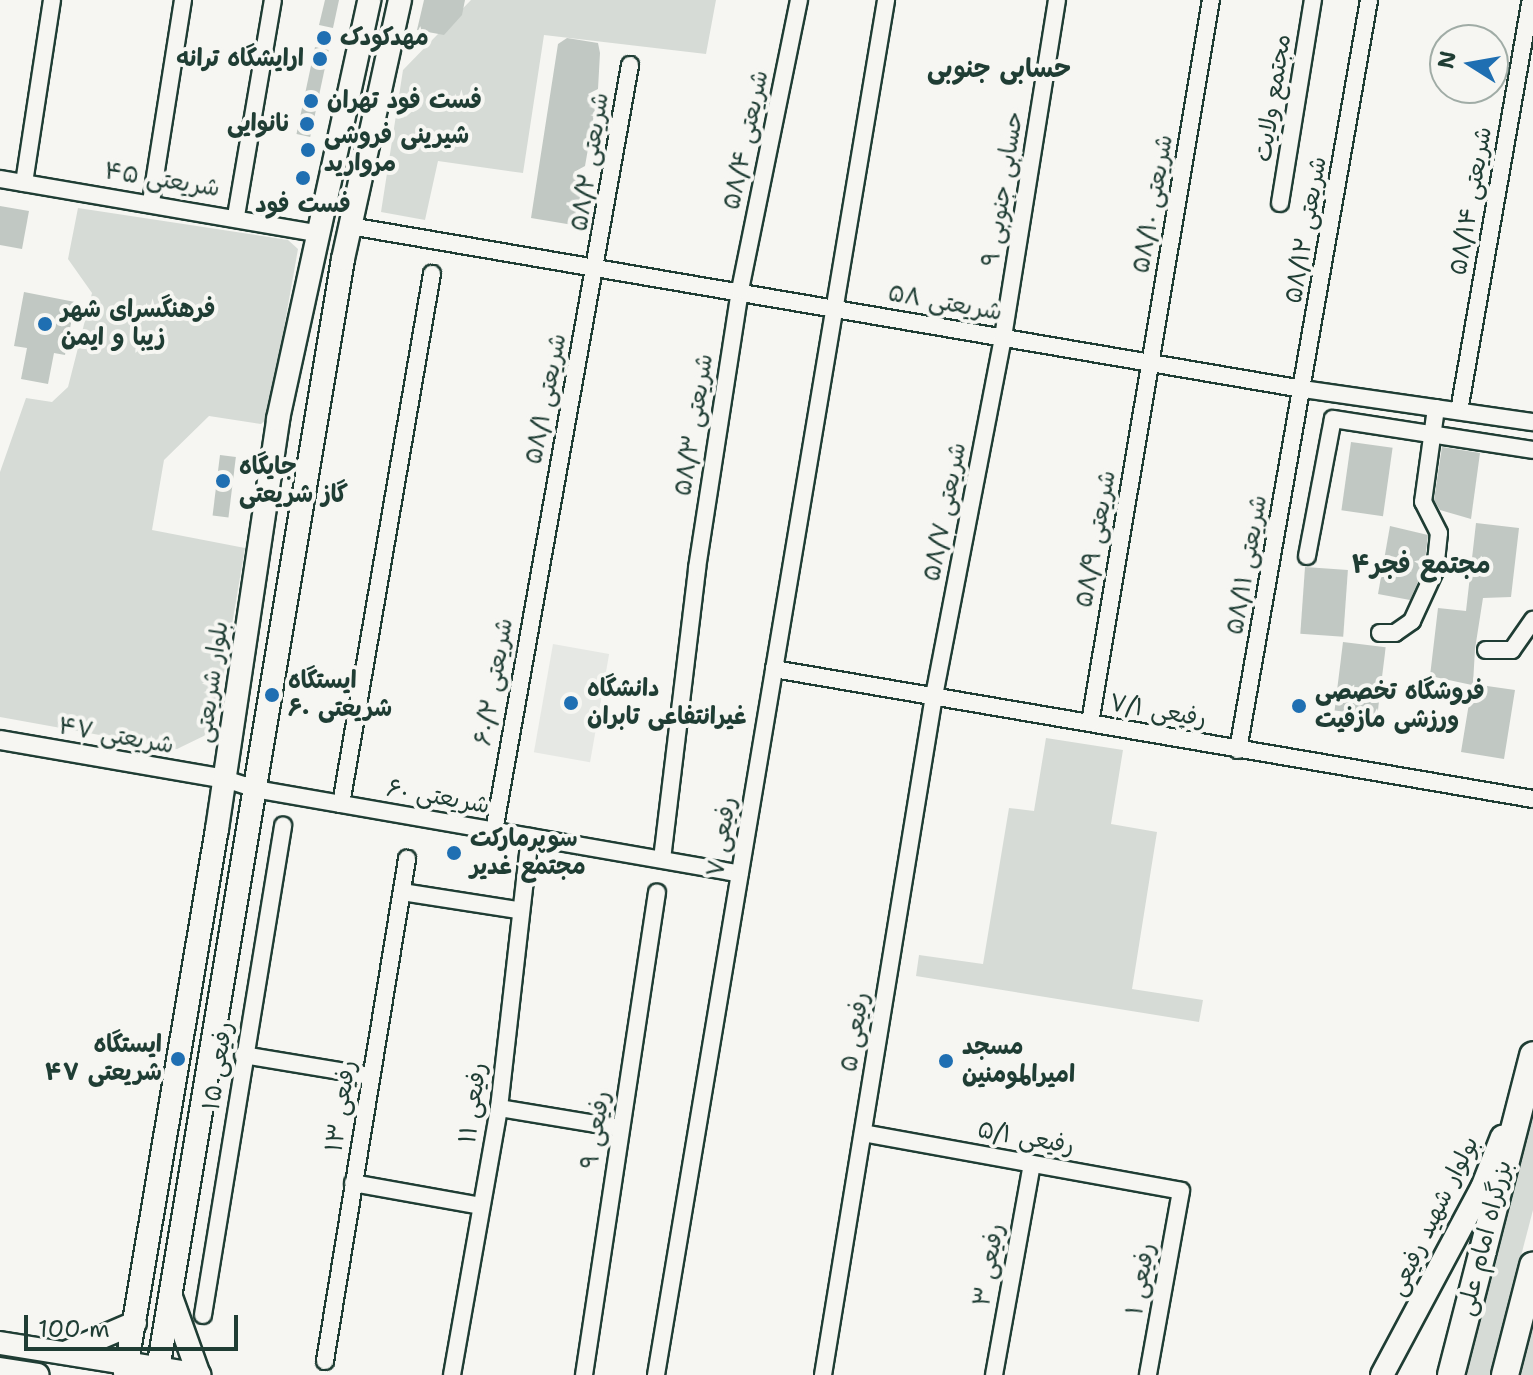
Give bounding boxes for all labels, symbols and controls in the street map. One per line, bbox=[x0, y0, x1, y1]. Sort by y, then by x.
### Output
place label: مهدکودک bbox=[340, 24, 429, 52]
north arrow bbox=[1429, 24, 1509, 104]
marker: مهدکودک bbox=[315, 29, 333, 47]
street label: مجتمع ولایت bbox=[1249, 32, 1297, 164]
place label: ارایشگاه ترانه bbox=[176, 45, 304, 73]
text: N bbox=[1431, 48, 1463, 71]
marker: ارایشگاه ترانه bbox=[311, 50, 329, 68]
district label: حسابی جنوبی bbox=[927, 52, 1071, 84]
street label: شریعتی ۵۸/۴ bbox=[717, 68, 775, 212]
place label: فست فود تهران bbox=[327, 87, 482, 115]
street label: شریعتی ۵۸/۲ bbox=[565, 91, 615, 233]
marker: فست فود تهران bbox=[302, 92, 320, 110]
street label: حسابی جنوبی ۹ bbox=[977, 109, 1029, 269]
place label: نانوایی bbox=[227, 110, 291, 138]
marker: نانوایی bbox=[298, 115, 316, 133]
place label: شیرینی فروشی مروارید bbox=[324, 122, 469, 178]
street label: شریعتی ۵۸/۱۴ bbox=[1444, 124, 1498, 278]
street label: شریعتی ۵۸/۱۰ bbox=[1127, 132, 1179, 276]
marker: شیرینی فروشی مروارید bbox=[299, 141, 317, 159]
street label: شریعتی ۵۸/۱۲ bbox=[1279, 154, 1333, 306]
street label: شریعتی ۴۵ bbox=[102, 157, 222, 203]
marker: فست فود bbox=[294, 169, 312, 187]
place label: فست فود bbox=[255, 191, 351, 219]
street label: شریعتی ۵۸ bbox=[886, 279, 1004, 327]
place label: فرهنگسرای شهر زیبا و ایمن bbox=[61, 296, 215, 352]
marker: فرهنگسرای شهر زیبا و ایمن bbox=[36, 315, 54, 333]
street label: شریعتی ۵۸/۱ bbox=[519, 331, 573, 467]
street label: شریعتی ۵۸/۳ bbox=[669, 352, 719, 498]
street label: شریعتی ۵۸/۷ bbox=[917, 440, 973, 584]
place label: جایگاه گاز شریعتی bbox=[239, 453, 348, 509]
street label: شریعتی ۵۸/۹ bbox=[1070, 468, 1122, 610]
marker: جایگاه گاز شریعتی bbox=[214, 472, 232, 490]
street label: شریعتی ۵۸/۱۱ bbox=[1221, 493, 1273, 637]
district label: مجتمع فجر۴ bbox=[1351, 548, 1491, 580]
street label: شریعتی ۶۰/۲ bbox=[469, 616, 519, 748]
street label: بلوار شریعتی bbox=[189, 619, 235, 745]
place label: ایستگاه شریعتی ۶۰ bbox=[288, 667, 392, 723]
place label: دانشگاه غیرانتفاعی تابران bbox=[587, 675, 746, 731]
place label: فروشگاه تخصصی ورزشی مازفیت bbox=[1315, 678, 1485, 734]
marker: ایستگاه شریعتی ۶۰ bbox=[263, 686, 281, 704]
street label: رفیعی ۷/۱ bbox=[1107, 688, 1209, 734]
marker: دانشگاه غیرانتفاعی تابران bbox=[562, 694, 580, 712]
marker: فروشگاه تخصصی ورزشی مازفیت bbox=[1290, 697, 1308, 715]
street label: شریعتی ۴۷ bbox=[56, 712, 176, 760]
street label: شریعتی ۶۰ bbox=[384, 774, 492, 820]
street label: رفیعی ۷ bbox=[701, 795, 743, 879]
place label: سوپرمارکت مجتمع غدیر bbox=[470, 825, 586, 881]
marker: سوپرمارکت مجتمع غدیر bbox=[445, 844, 463, 862]
street label: رفیعی ۵ bbox=[834, 990, 876, 1074]
street label: رفیعی ۱۵ bbox=[197, 1020, 239, 1112]
place label: ایستگاه شریعتی ۴۷ bbox=[45, 1031, 162, 1087]
place label: مسجد امیرالمومنین bbox=[962, 1033, 1075, 1089]
marker: ایستگاه شریعتی ۴۷ bbox=[169, 1050, 187, 1068]
marker: مسجد امیرالمومنین bbox=[937, 1052, 955, 1070]
street label: رفیعی ۱۳ bbox=[320, 1058, 362, 1154]
street label: رفیعی ۱۱ bbox=[453, 1061, 493, 1145]
street label: رفیعی ۹ bbox=[576, 1089, 616, 1171]
street label: رفیعی ۵/۱ bbox=[975, 1115, 1077, 1161]
street label: بولوار شهید رفیعی bbox=[1383, 1131, 1485, 1301]
street label: بزرگراه امام علی bbox=[1452, 1157, 1518, 1319]
street label: رفیعی ۳ bbox=[968, 1221, 1010, 1309]
street label: رفیعی ۱ bbox=[1121, 1241, 1161, 1317]
scale bar bbox=[28, 1299, 242, 1349]
text: 100 m bbox=[38, 1313, 110, 1345]

